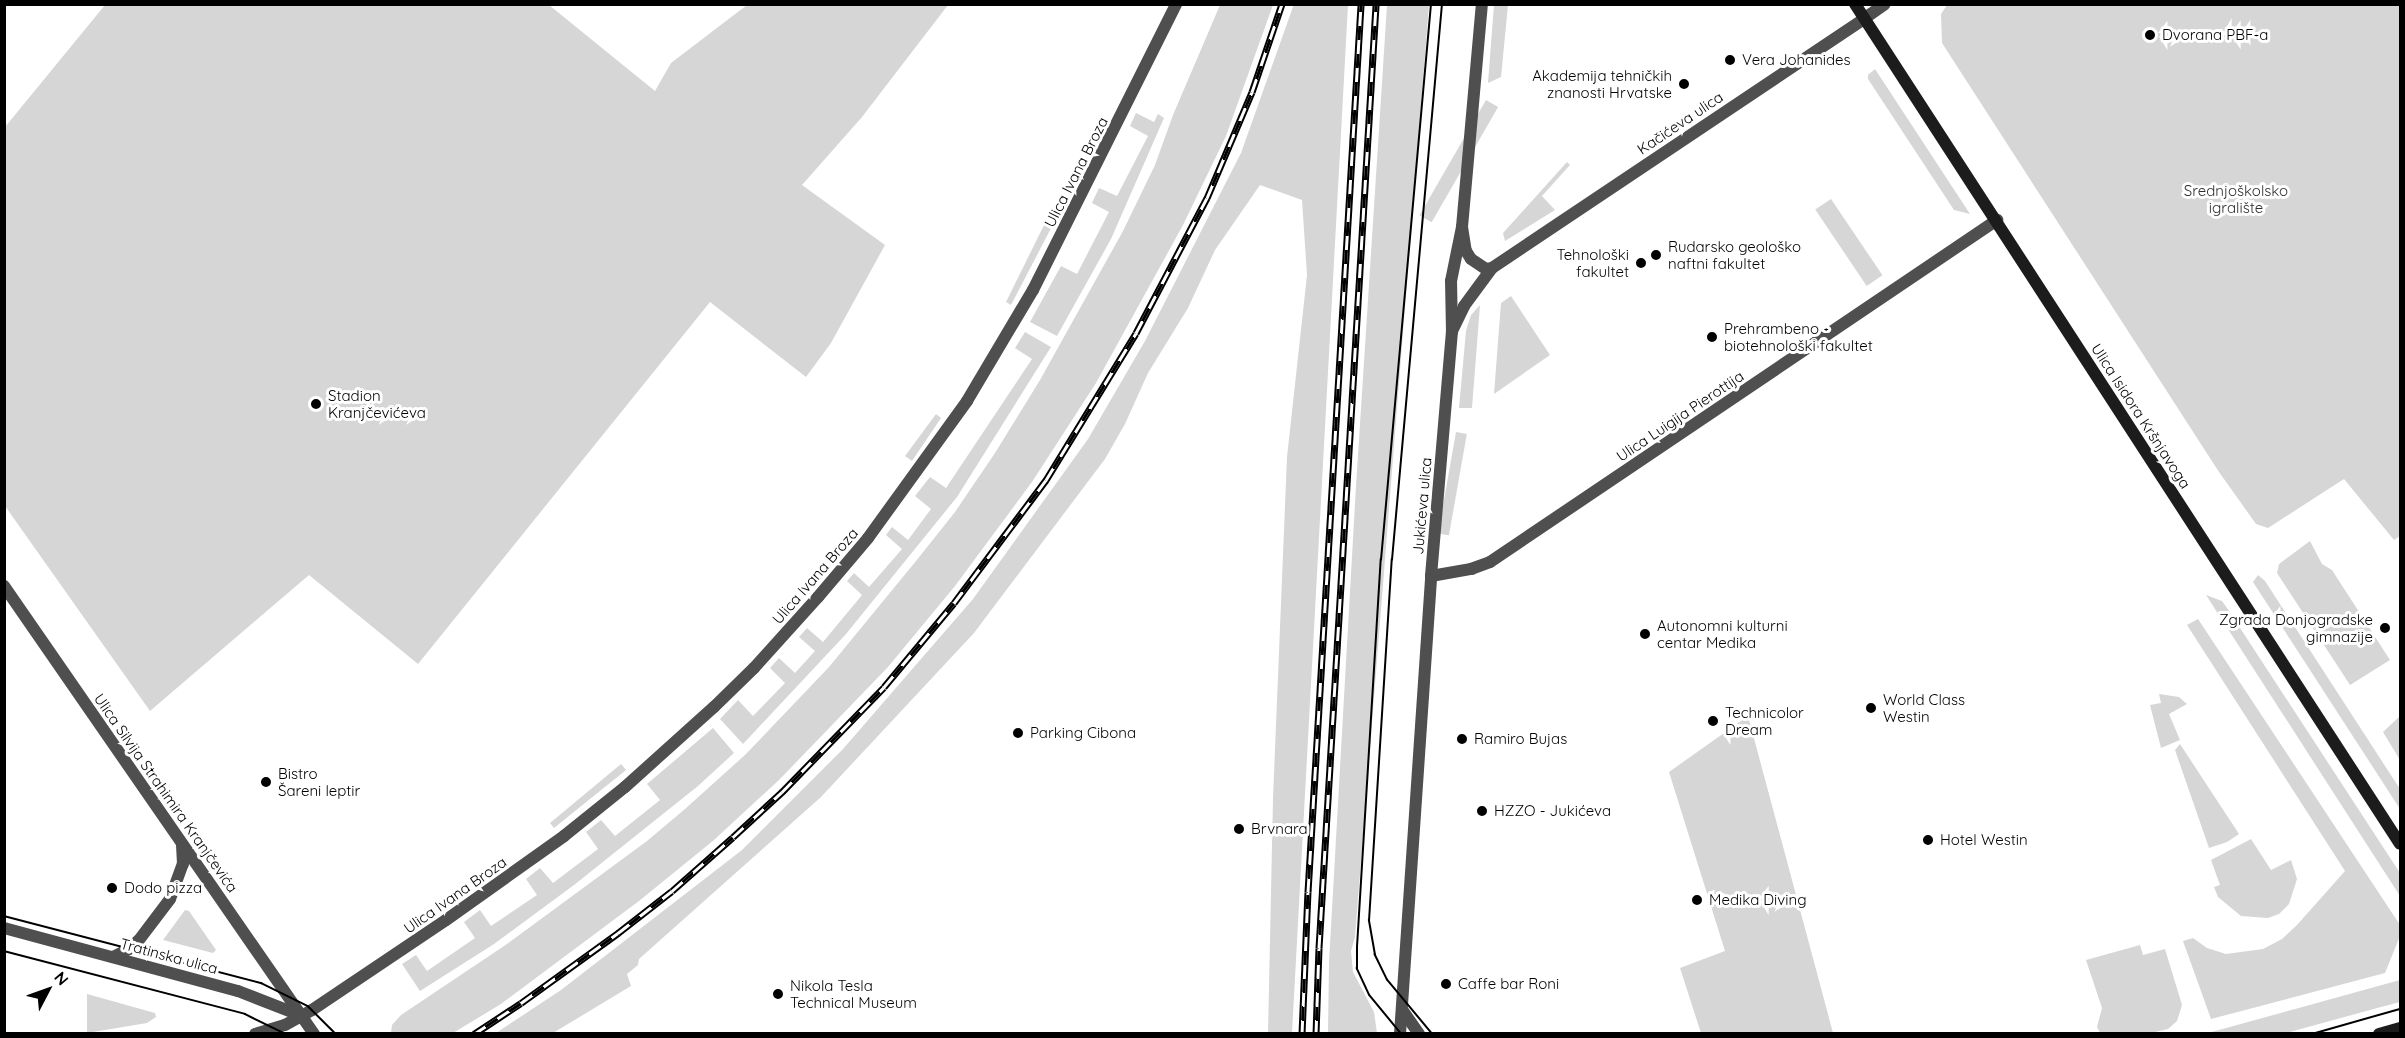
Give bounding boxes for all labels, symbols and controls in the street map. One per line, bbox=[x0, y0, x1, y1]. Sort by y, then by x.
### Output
place label: Dvorana PBF-a bbox=[2162, 26, 2268, 44]
marker: Dvorana PBF-a bbox=[2143, 28, 2157, 42]
place label: Vera Johanides bbox=[1742, 51, 1851, 69]
marker: Vera Johanides bbox=[1723, 53, 1737, 67]
place label: Akademija tehničkih znanosti Hrvatske bbox=[1532, 66, 1672, 101]
marker: Akademija tehničkih znanosti Hrvatske bbox=[1677, 77, 1691, 91]
street label: Kačićeva ulica bbox=[1634, 88, 1726, 158]
street label: Ulica Ivana Broza bbox=[1040, 114, 1112, 230]
park label: Srednjoškolsko igralište bbox=[2184, 181, 2288, 216]
place label: Rudarsko geološko naftni fakultet bbox=[1668, 237, 1801, 272]
place label: Tehnološki fakultet bbox=[1556, 245, 1629, 280]
marker: Rudarsko geološko naftni fakultet bbox=[1649, 248, 1663, 262]
marker: Tehnološki fakultet bbox=[1634, 256, 1648, 270]
place label: Prehrambeno - biotehnološki fakultet bbox=[1724, 319, 1873, 354]
marker: Prehrambeno - biotehnološki fakultet bbox=[1705, 330, 1719, 344]
street label: Ulica Isidora Kršnjavoga bbox=[2087, 340, 2195, 492]
street label: Ulica Luigija Pierottija bbox=[1613, 367, 1747, 465]
place label: Stadion Kranjčevićeva bbox=[328, 386, 426, 421]
marker: Stadion Kranjčevićeva bbox=[309, 397, 323, 411]
street label: Jukićeva ulica bbox=[1409, 457, 1435, 555]
street label: Ulica Ivana Broza bbox=[768, 524, 862, 628]
place label: Zgrada Donjogradske gimnazije bbox=[2219, 610, 2373, 645]
place label: Autonomni kulturni centar Medika bbox=[1657, 616, 1788, 651]
marker: Zgrada Donjogradske gimnazije bbox=[2378, 621, 2392, 635]
marker: Autonomni kulturni centar Medika bbox=[1638, 627, 1652, 641]
street label: Ulica Silvija Strahimira Kranjčevića bbox=[90, 690, 242, 896]
place label: World Class Westin bbox=[1883, 690, 1965, 725]
marker: World Class Westin bbox=[1864, 701, 1878, 715]
place label: Technicolor Dream bbox=[1725, 703, 1804, 738]
marker: Technicolor Dream bbox=[1706, 714, 1720, 728]
place label: Parking Cibona bbox=[1030, 724, 1136, 742]
marker: Parking Cibona bbox=[1011, 726, 1025, 740]
place label: Ramiro Bujas bbox=[1474, 730, 1567, 748]
marker: Ramiro Bujas bbox=[1455, 732, 1469, 746]
place label: Bistro Šareni leptir bbox=[278, 764, 360, 799]
marker: Bistro Šareni leptir bbox=[259, 775, 273, 789]
place label: HZZO - Jukićeva bbox=[1494, 802, 1611, 820]
marker: HZZO - Jukićeva bbox=[1475, 804, 1489, 818]
place label: Brvnara bbox=[1251, 820, 1308, 838]
marker: Brvnara bbox=[1232, 822, 1246, 836]
place label: Hotel Westin bbox=[1940, 831, 2028, 849]
marker: Hotel Westin bbox=[1921, 833, 1935, 847]
street label: Ulica Ivana Broza bbox=[400, 853, 510, 937]
place label: Dodo pizza bbox=[124, 879, 202, 897]
marker: Dodo pizza bbox=[105, 881, 119, 895]
place label: Medika Diving bbox=[1709, 891, 1806, 909]
marker: Medika Diving bbox=[1690, 893, 1704, 907]
street label: Tratinska ulica bbox=[118, 934, 220, 978]
north arrow bbox=[18, 960, 78, 1020]
text: N bbox=[50, 967, 73, 989]
place label: Caffe bar Roni bbox=[1458, 975, 1559, 993]
place label: Nikola Tesla Technical Museum bbox=[790, 976, 917, 1011]
marker: Caffe bar Roni bbox=[1439, 977, 1453, 991]
marker: Nikola Tesla Technical Museum bbox=[771, 987, 785, 1001]

